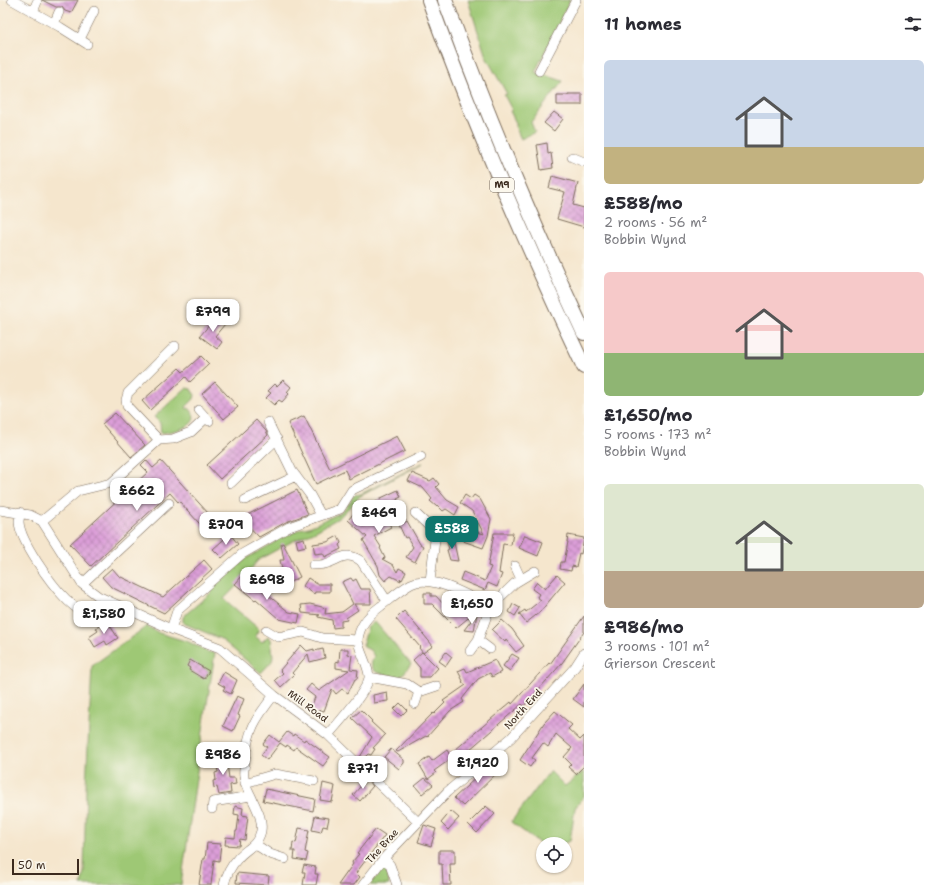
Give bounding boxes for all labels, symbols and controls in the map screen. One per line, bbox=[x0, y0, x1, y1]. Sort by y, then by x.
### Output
text: 11 homes bbox=[604, 13, 682, 35]
icon: filters bbox=[902, 13, 924, 35]
icon: home bbox=[728, 86, 800, 158]
road number: M9 bbox=[490, 178, 514, 192]
text: £588/mo bbox=[604, 192, 683, 214]
text: 2 rooms · 56 m² bbox=[604, 214, 707, 231]
text: Bobbin Wynd bbox=[604, 231, 686, 248]
icon: home bbox=[728, 298, 800, 370]
pin: £799 bbox=[189, 299, 237, 333]
text: £799 bbox=[195, 303, 231, 320]
text: £1,650/mo bbox=[604, 404, 693, 426]
text: 5 rooms · 173 m² bbox=[604, 426, 711, 443]
text: Bobbin Wynd bbox=[604, 443, 686, 460]
pin: £662 bbox=[113, 478, 161, 512]
text: £662 bbox=[119, 482, 155, 499]
pin: £469 bbox=[355, 500, 403, 534]
text: £469 bbox=[361, 504, 397, 521]
icon: home bbox=[728, 510, 800, 582]
pin: £709 bbox=[202, 512, 250, 546]
text: £709 bbox=[208, 516, 244, 533]
pin: £588 bbox=[428, 516, 476, 550]
text: £588 bbox=[434, 520, 470, 537]
pin: £698 bbox=[243, 567, 291, 601]
text: £698 bbox=[249, 571, 285, 588]
pin: £1,650 bbox=[439, 591, 505, 625]
text: £1,650 bbox=[451, 595, 493, 612]
pin: £1,580 bbox=[71, 601, 137, 635]
text: £1,580 bbox=[82, 605, 126, 622]
text: £986/mo bbox=[604, 616, 684, 638]
text: 3 rooms · 101 m² bbox=[604, 638, 710, 655]
text: Grierson Crescent bbox=[604, 655, 716, 672]
street label: North End bbox=[501, 686, 545, 732]
street label: Mill Road bbox=[285, 687, 331, 725]
pin: £986 bbox=[199, 742, 247, 776]
text: £986 bbox=[205, 746, 241, 763]
pin: £1,920 bbox=[445, 750, 511, 784]
text: £1,920 bbox=[457, 754, 499, 771]
pin: £771 bbox=[339, 756, 387, 790]
text: £771 bbox=[347, 760, 379, 777]
street label: The Brae bbox=[363, 826, 401, 866]
map controls bbox=[536, 837, 572, 873]
button: locate bbox=[536, 837, 572, 873]
scale bar bbox=[12, 857, 79, 876]
text: 50 m bbox=[18, 858, 46, 873]

